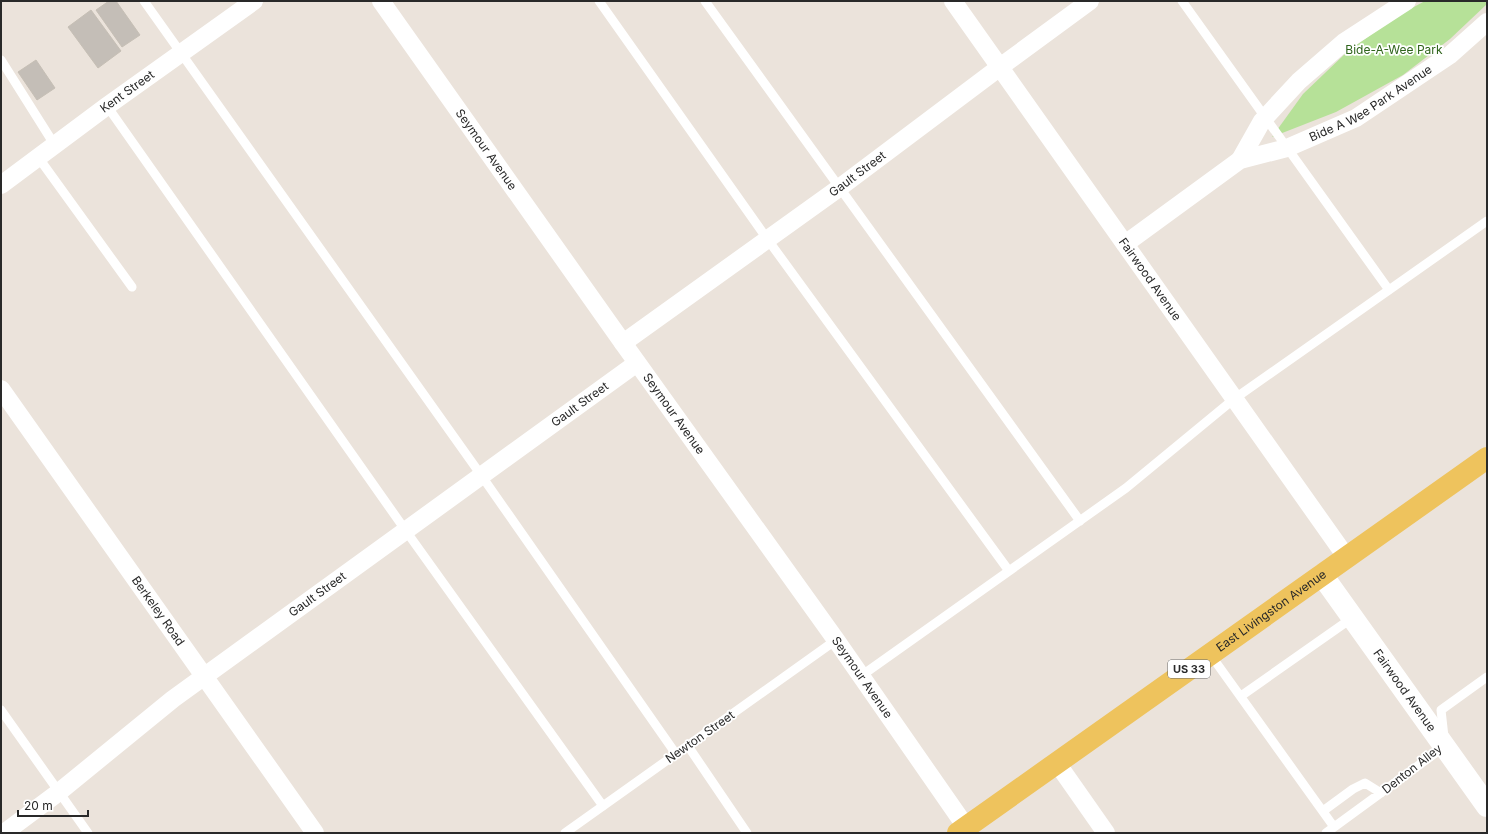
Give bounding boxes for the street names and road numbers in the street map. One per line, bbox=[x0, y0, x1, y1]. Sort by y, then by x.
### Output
street label: Bide A Wee Park Avenue bbox=[1307, 61, 1435, 144]
street label: Kent Street bbox=[97, 67, 157, 116]
street label: Seymour Avenue bbox=[453, 106, 520, 193]
street label: Gault Street bbox=[826, 148, 889, 200]
street label: Fairwood Avenue bbox=[1116, 235, 1185, 323]
street label: Seymour Avenue bbox=[640, 370, 708, 457]
street label: Gault Street bbox=[548, 378, 611, 430]
street label: East Livingston Avenue bbox=[1213, 566, 1329, 655]
street label: Gault Street bbox=[286, 568, 349, 620]
street label: Berkeley Road bbox=[129, 573, 188, 648]
street label: Seymour Avenue bbox=[829, 633, 896, 721]
street label: Fairwood Avenue bbox=[1370, 646, 1440, 734]
road number: US 33 bbox=[1168, 660, 1210, 678]
street label: Newton Street bbox=[662, 707, 737, 766]
street label: Denton Alley bbox=[1379, 740, 1445, 797]

